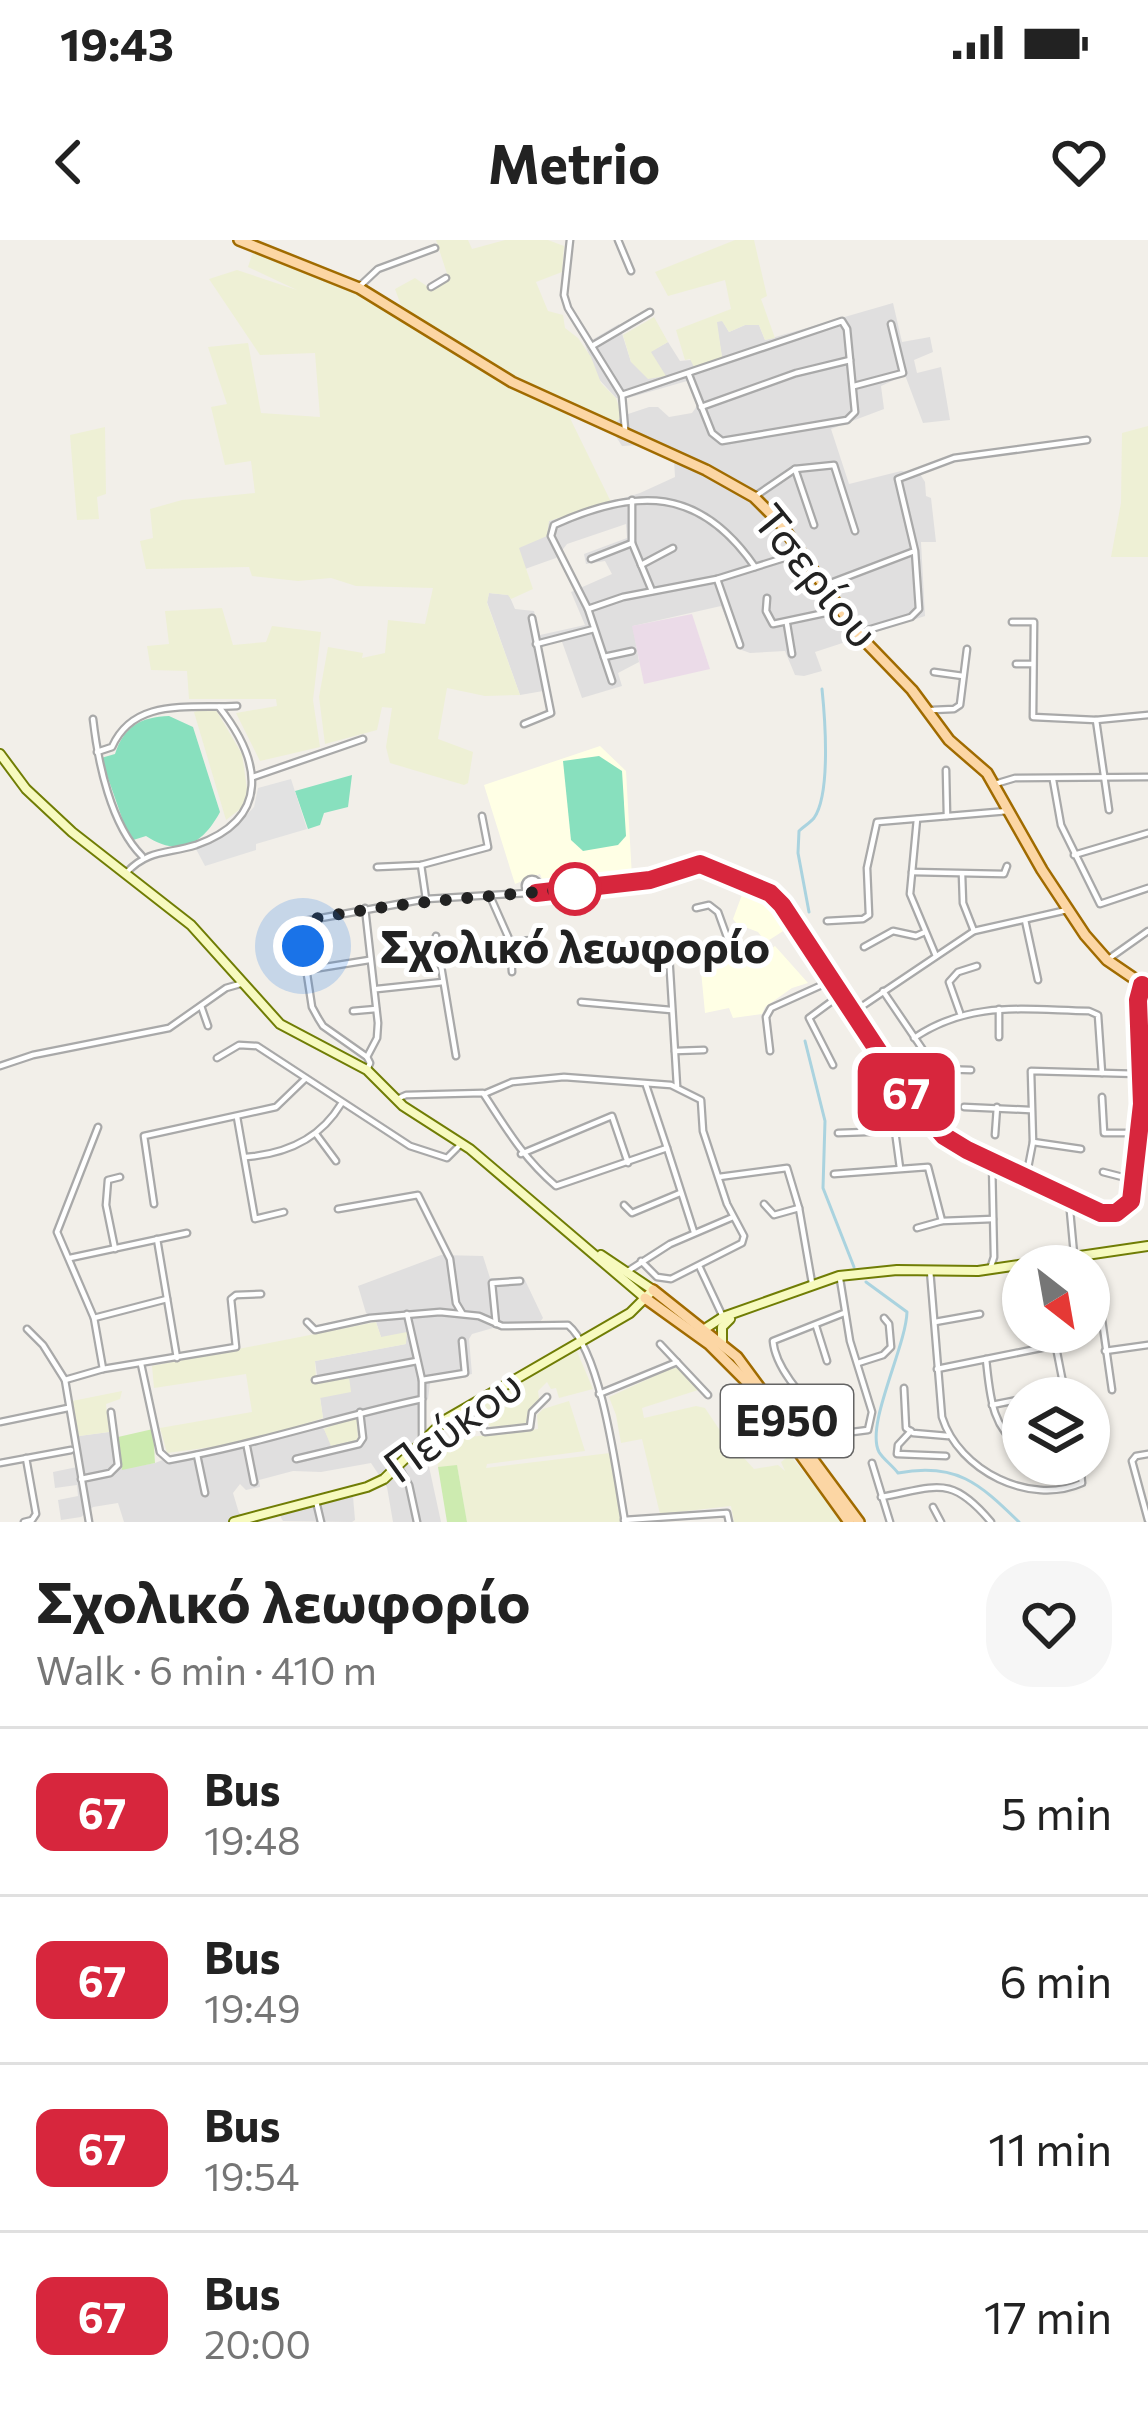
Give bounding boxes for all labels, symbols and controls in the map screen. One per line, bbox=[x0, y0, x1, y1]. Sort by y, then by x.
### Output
text: 19:43 bbox=[60, 15, 174, 70]
icon: back bbox=[36, 129, 102, 195]
text: Metrio bbox=[488, 129, 660, 195]
icon: heart bbox=[1046, 129, 1112, 195]
street label: Τσερίου bbox=[744, 492, 892, 657]
marker: Σχολικό λεωφορίο bbox=[550, 864, 600, 914]
your location bbox=[273, 916, 333, 976]
place label: Σχολικό λεωφορίο bbox=[380, 917, 770, 972]
line badge: 67 bbox=[852, 1053, 960, 1131]
text: 67 bbox=[882, 1066, 930, 1118]
north arrow bbox=[1002, 1245, 1110, 1353]
map controls bbox=[1002, 1245, 1110, 1485]
street label: Πεύκου bbox=[372, 1356, 531, 1492]
button: layers bbox=[1002, 1377, 1110, 1485]
road number: E950 bbox=[721, 1385, 853, 1457]
button: heart bbox=[986, 1561, 1112, 1687]
text: Σχολικό λεωφορίο bbox=[36, 1565, 531, 1635]
text: Walk · 6 min · 410 m bbox=[36, 1645, 377, 1693]
text: Bus bbox=[204, 1760, 280, 1815]
text: 5 min bbox=[1001, 1784, 1112, 1839]
text: 67 bbox=[78, 1786, 126, 1838]
text: 19:48 bbox=[204, 1815, 301, 1863]
text: Bus bbox=[204, 1928, 280, 1983]
text: 6 min bbox=[999, 1952, 1112, 2007]
text: 67 bbox=[78, 1954, 126, 2006]
text: 19:49 bbox=[204, 1983, 301, 2031]
text: Bus bbox=[204, 2096, 280, 2151]
text: 11 min bbox=[988, 2120, 1112, 2175]
text: 67 bbox=[78, 2122, 126, 2174]
text: 19:54 bbox=[204, 2151, 299, 2199]
text: Bus bbox=[204, 2264, 280, 2319]
text: 17 min bbox=[984, 2288, 1112, 2343]
text: 67 bbox=[78, 2290, 126, 2342]
text: 20:00 bbox=[204, 2319, 311, 2367]

